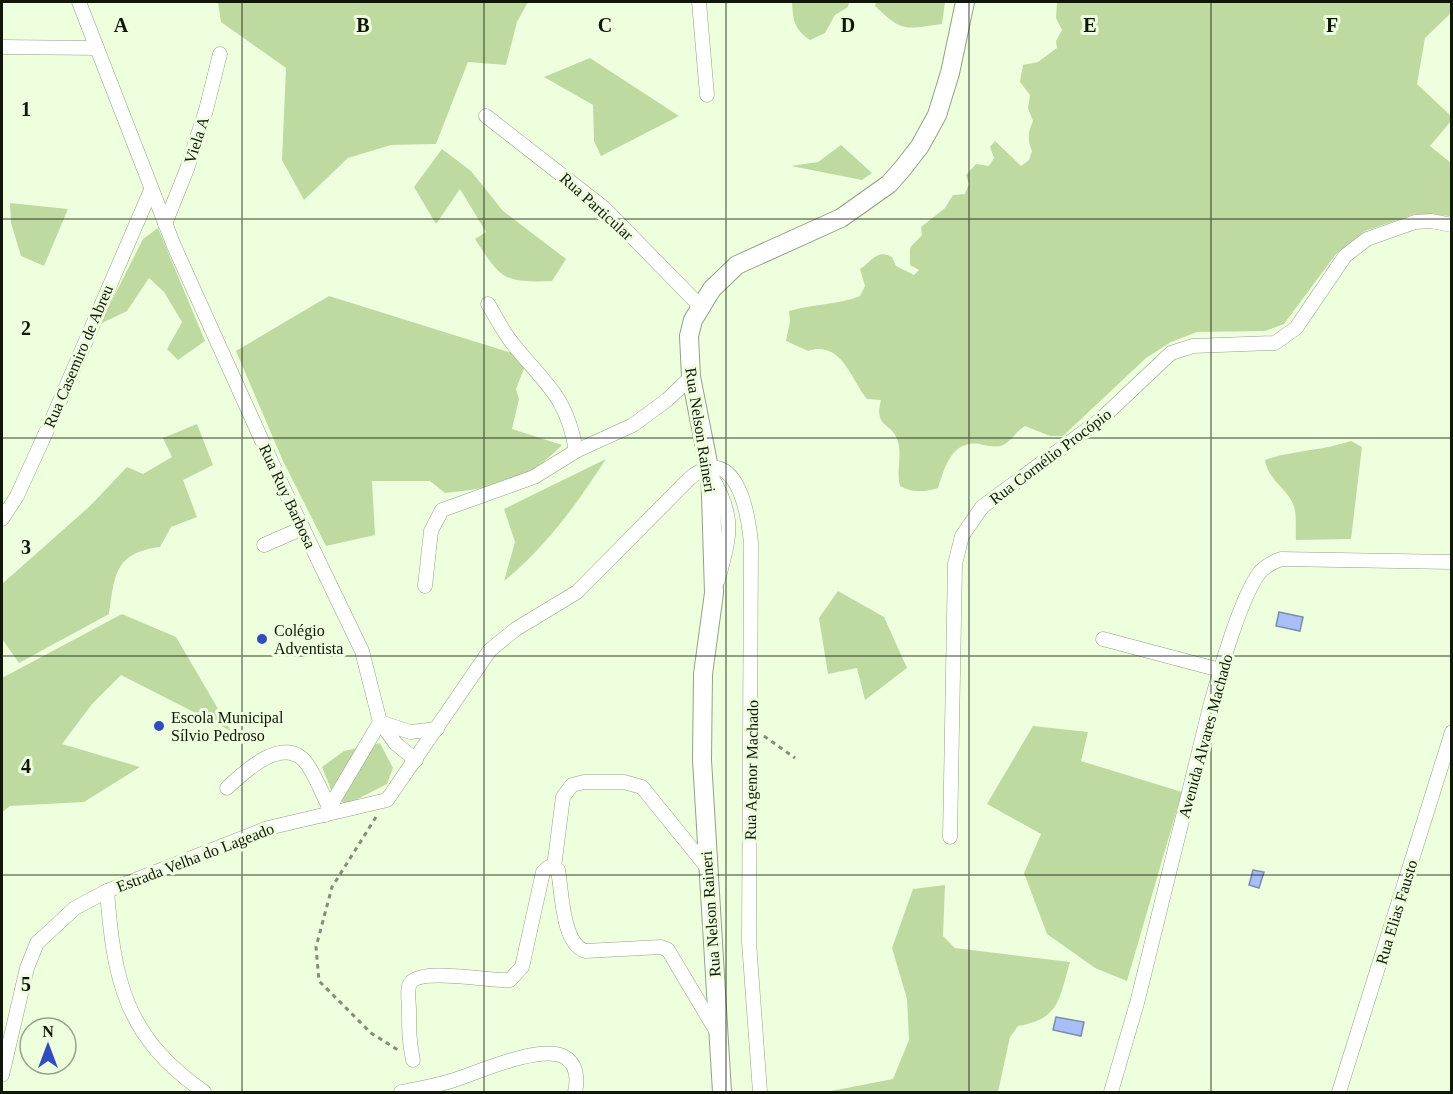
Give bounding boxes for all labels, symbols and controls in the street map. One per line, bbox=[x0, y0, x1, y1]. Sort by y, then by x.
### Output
text: A bbox=[114, 14, 129, 36]
text: B bbox=[356, 14, 370, 36]
text: C bbox=[598, 14, 612, 36]
text: D bbox=[841, 14, 855, 36]
text: E bbox=[1083, 14, 1097, 36]
text: F bbox=[1326, 14, 1338, 36]
text: 1 bbox=[21, 98, 31, 120]
street label: Viela A bbox=[181, 114, 212, 166]
street label: Rua Particular bbox=[557, 169, 637, 244]
street label: Rua Casemiro de Abreu bbox=[41, 282, 116, 430]
text: 2 bbox=[21, 317, 31, 339]
street label: Rua Nelson Raineri bbox=[682, 366, 719, 494]
street label: Rua Cornélio Procópio bbox=[986, 405, 1115, 508]
street label: Rua Ruy Barbosa bbox=[255, 441, 319, 551]
text: 3 bbox=[21, 536, 31, 558]
place label: Colégio Adventista bbox=[274, 622, 343, 657]
marker: Colégio Adventista bbox=[255, 632, 269, 646]
street label: Avenida Alvares Machado bbox=[1175, 652, 1236, 820]
street label: Rua Agenor Machado bbox=[742, 700, 762, 840]
place label: Escola Municipal Sílvio Pedroso bbox=[171, 709, 284, 744]
marker: Escola Municipal Sílvio Pedroso bbox=[152, 719, 166, 733]
text: 4 bbox=[21, 755, 31, 777]
street label: Estrada Velha do Lageado bbox=[114, 820, 277, 896]
street label: Rua Nelson Raineri bbox=[698, 850, 723, 978]
street label: Rua Elias Fausto bbox=[1372, 858, 1420, 966]
text: 5 bbox=[21, 973, 31, 995]
north arrow bbox=[18, 1016, 78, 1076]
text: N bbox=[42, 1023, 54, 1040]

